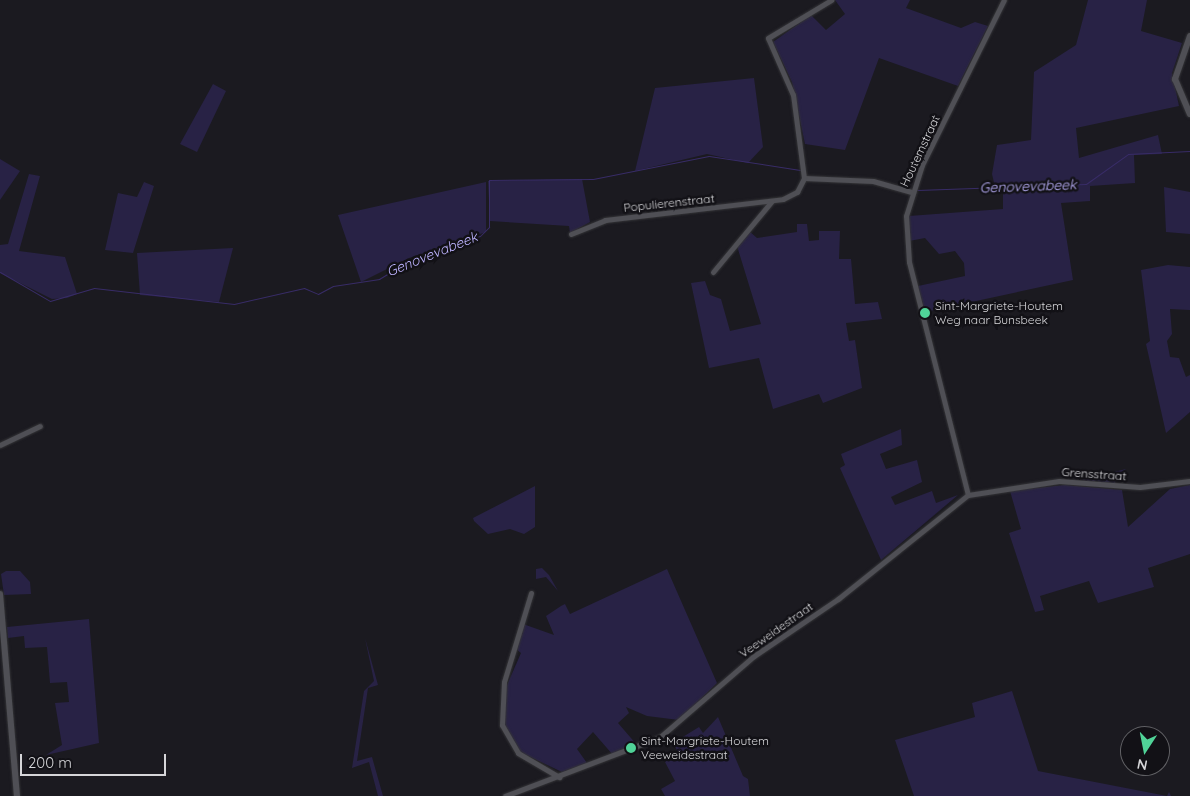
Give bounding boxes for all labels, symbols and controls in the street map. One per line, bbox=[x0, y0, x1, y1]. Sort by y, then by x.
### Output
street label: Houtemstraat bbox=[897, 113, 943, 189]
water label: Genovevabeek bbox=[979, 176, 1077, 196]
street label: Populierenstraat bbox=[623, 191, 715, 215]
water label: Genovevabeek bbox=[384, 228, 480, 280]
place label: Sint-Margriete-Houtem Weg naar Bunsbeek bbox=[935, 299, 1063, 327]
marker: Sint-Margriete-Houtem Weg naar Bunsbeek bbox=[919, 307, 931, 319]
street label: Grensstraat bbox=[1061, 465, 1127, 483]
street label: Veeweidestraat bbox=[736, 599, 816, 661]
north arrow bbox=[1120, 726, 1170, 776]
place label: Sint-Margriete-Houtem Veeweidestraat bbox=[641, 734, 769, 762]
marker: Sint-Margriete-Houtem Veeweidestraat bbox=[625, 742, 637, 754]
scale bar bbox=[22, 744, 169, 776]
text: 200 m bbox=[28, 753, 72, 772]
text: N bbox=[1136, 755, 1149, 775]

